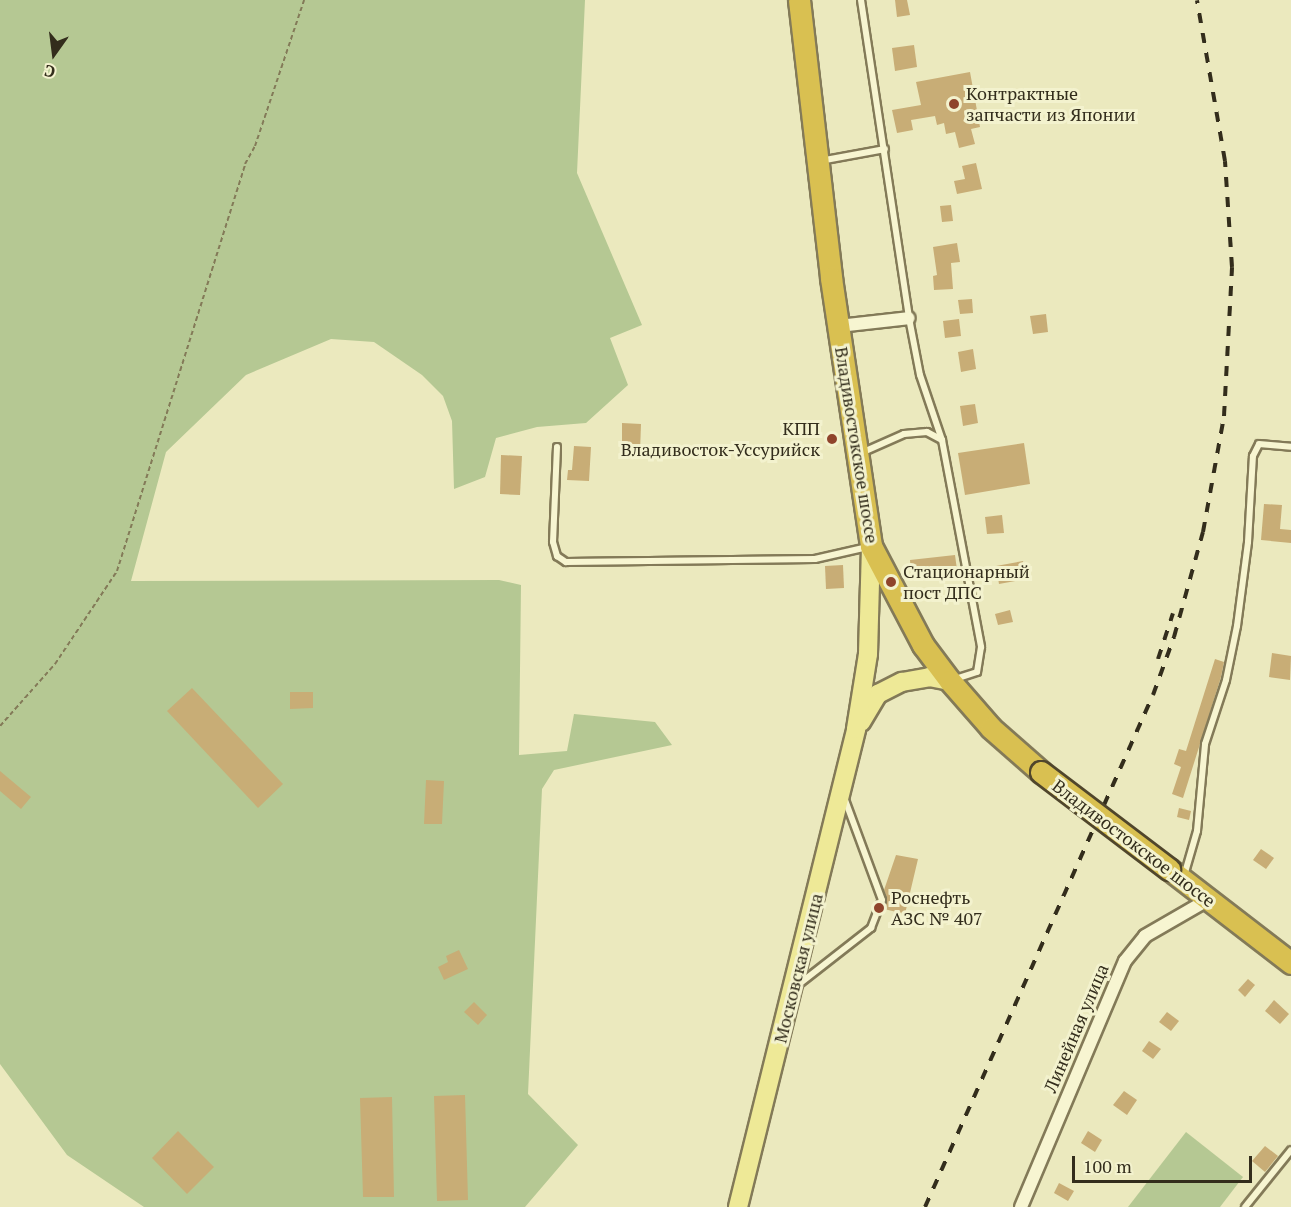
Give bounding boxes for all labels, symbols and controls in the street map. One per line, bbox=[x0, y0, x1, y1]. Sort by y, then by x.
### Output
north arrow bbox=[24, 24, 84, 84]
text: С bbox=[42, 60, 57, 83]
place label: Контрактные запчасти из Японии bbox=[966, 83, 1136, 125]
marker: Контрактные запчасти из Японии bbox=[947, 97, 961, 111]
street label: Владивостокское шоссе bbox=[831, 345, 883, 545]
place label: КПП Владивосток-Уссурийск bbox=[621, 418, 820, 460]
marker: КПП Владивосток-Уссурийск bbox=[825, 432, 839, 446]
place label: Стационарный пост ДПС bbox=[903, 561, 1030, 604]
marker: Стационарный пост ДПС bbox=[884, 575, 898, 589]
street label: Владивостокское шоссе bbox=[1048, 775, 1220, 911]
place label: Роснефть АЗС № 407 bbox=[891, 887, 983, 930]
street label: Московская улица bbox=[769, 891, 827, 1045]
marker: Роснефть АЗС № 407 bbox=[872, 901, 886, 915]
street label: Линейная улица bbox=[1039, 960, 1113, 1096]
scale bar bbox=[1075, 1144, 1255, 1182]
text: 100 m bbox=[1083, 1154, 1132, 1178]

